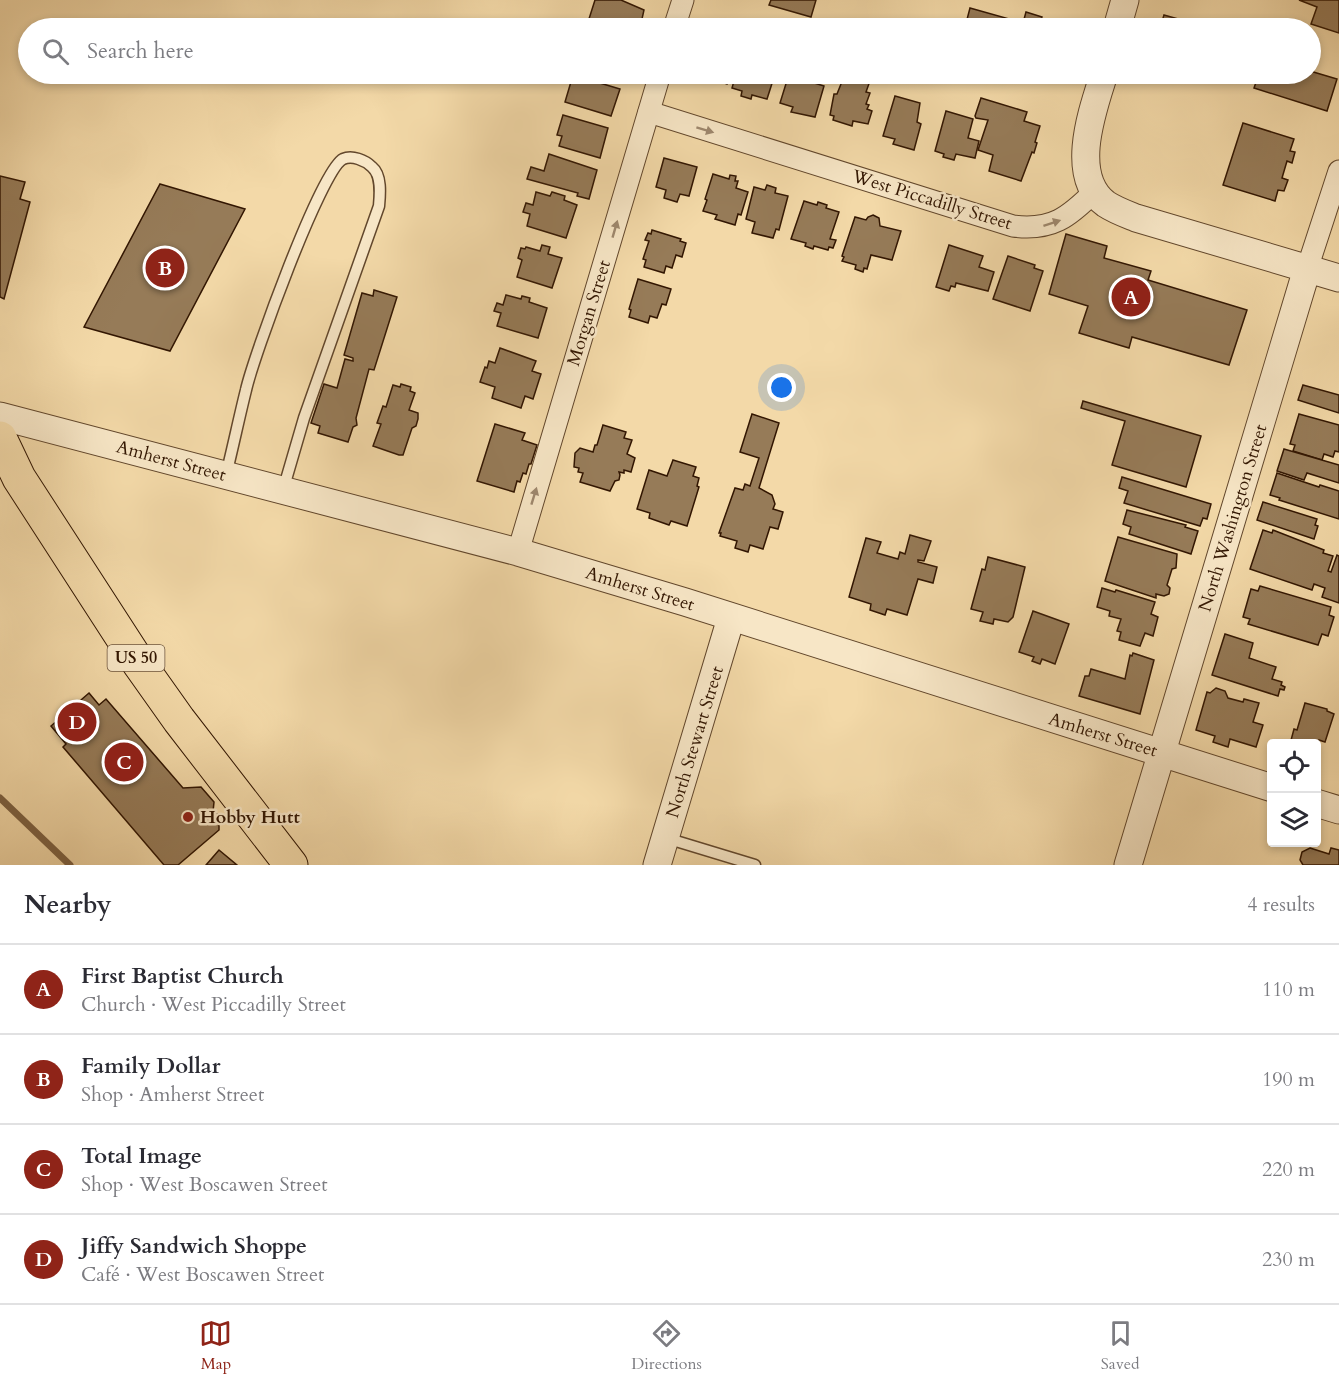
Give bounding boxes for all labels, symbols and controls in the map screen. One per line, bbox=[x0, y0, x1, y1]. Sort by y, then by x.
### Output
search box bbox=[18, 18, 1321, 84]
icon: search bbox=[39, 35, 72, 68]
text: Search here bbox=[87, 36, 194, 66]
one-way arrow bbox=[696, 126, 714, 135]
street label: West Piccadilly Street bbox=[848, 163, 1015, 236]
one-way arrow bbox=[1043, 217, 1061, 227]
one-way arrow bbox=[610, 220, 620, 238]
pin: B bbox=[146, 246, 184, 290]
street label: Morgan Street bbox=[561, 257, 617, 369]
pin: A bbox=[1112, 274, 1150, 320]
your location bbox=[767, 373, 796, 402]
street label: North Washington Street bbox=[1193, 421, 1274, 615]
street label: Amherst Street bbox=[113, 434, 229, 488]
one-way arrow bbox=[530, 487, 539, 505]
street label: Amherst Street bbox=[583, 561, 698, 617]
road number: US 50 bbox=[108, 645, 164, 671]
street label: North Stewart Street bbox=[660, 663, 730, 821]
pin: D bbox=[58, 700, 97, 744]
street label: Amherst Street bbox=[1046, 707, 1161, 763]
map controls bbox=[1267, 739, 1321, 847]
button: locate bbox=[1267, 739, 1321, 793]
pin: C bbox=[104, 740, 144, 784]
button: layers bbox=[1267, 793, 1321, 847]
place label: Hobby Hutt bbox=[200, 805, 300, 830]
marker: Hobby Hutt bbox=[181, 810, 195, 824]
text: Nearby bbox=[24, 887, 112, 922]
text: 4 results bbox=[1247, 891, 1315, 918]
text: First Baptist Church bbox=[81, 961, 284, 991]
text: A bbox=[36, 976, 51, 1003]
text: 110 m bbox=[1262, 976, 1315, 1003]
text: Church · West Piccadilly Street bbox=[81, 991, 346, 1018]
text: Family Dollar bbox=[81, 1051, 221, 1081]
text: B bbox=[36, 1066, 51, 1093]
text: 190 m bbox=[1262, 1066, 1315, 1093]
text: Shop · Amherst Street bbox=[81, 1081, 264, 1108]
text: Total Image bbox=[81, 1141, 202, 1171]
text: C bbox=[36, 1156, 51, 1183]
text: 220 m bbox=[1262, 1156, 1315, 1183]
text: Shop · West Boscawen Street bbox=[81, 1171, 328, 1198]
text: Jiffy Sandwich Shoppe bbox=[81, 1231, 307, 1261]
text: D bbox=[35, 1246, 52, 1273]
text: 230 m bbox=[1262, 1246, 1315, 1273]
text: Café · West Boscawen Street bbox=[81, 1261, 324, 1288]
tab: Map bbox=[199, 1317, 232, 1375]
tab: Directions bbox=[631, 1317, 702, 1375]
tab: Saved bbox=[1101, 1317, 1140, 1375]

